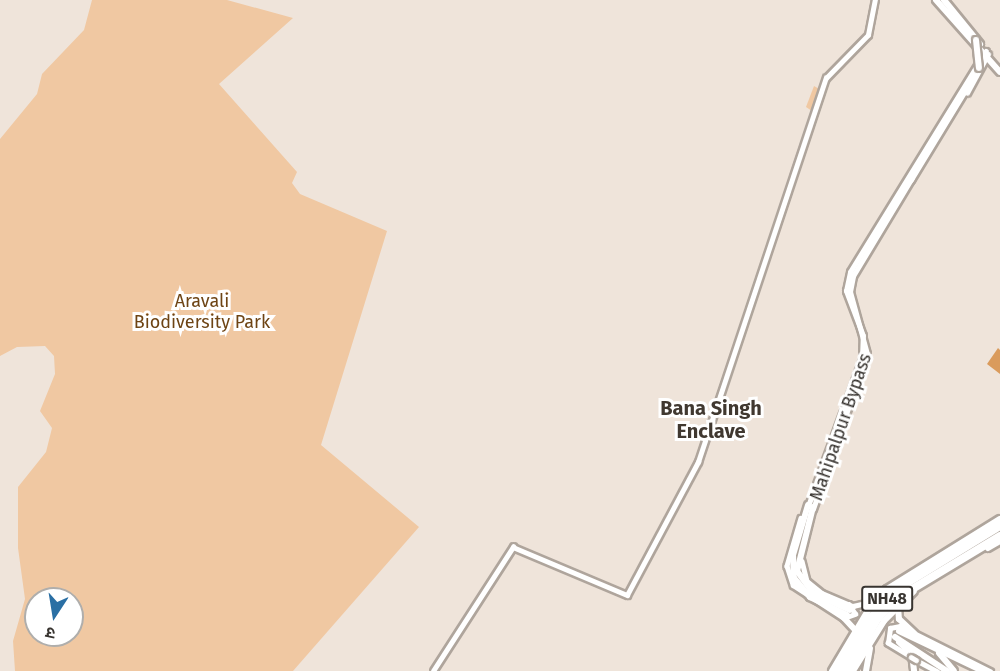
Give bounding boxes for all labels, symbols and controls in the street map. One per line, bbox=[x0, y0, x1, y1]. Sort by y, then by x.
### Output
park label: Aravali Biodiversity Park bbox=[134, 291, 270, 334]
street label: Mahipalpur Bypass bbox=[806, 351, 876, 503]
district label: Bana Singh Enclave bbox=[660, 397, 762, 444]
road number: NH48 bbox=[860, 586, 914, 612]
north arrow bbox=[24, 587, 84, 647]
text: उ bbox=[44, 623, 57, 643]

